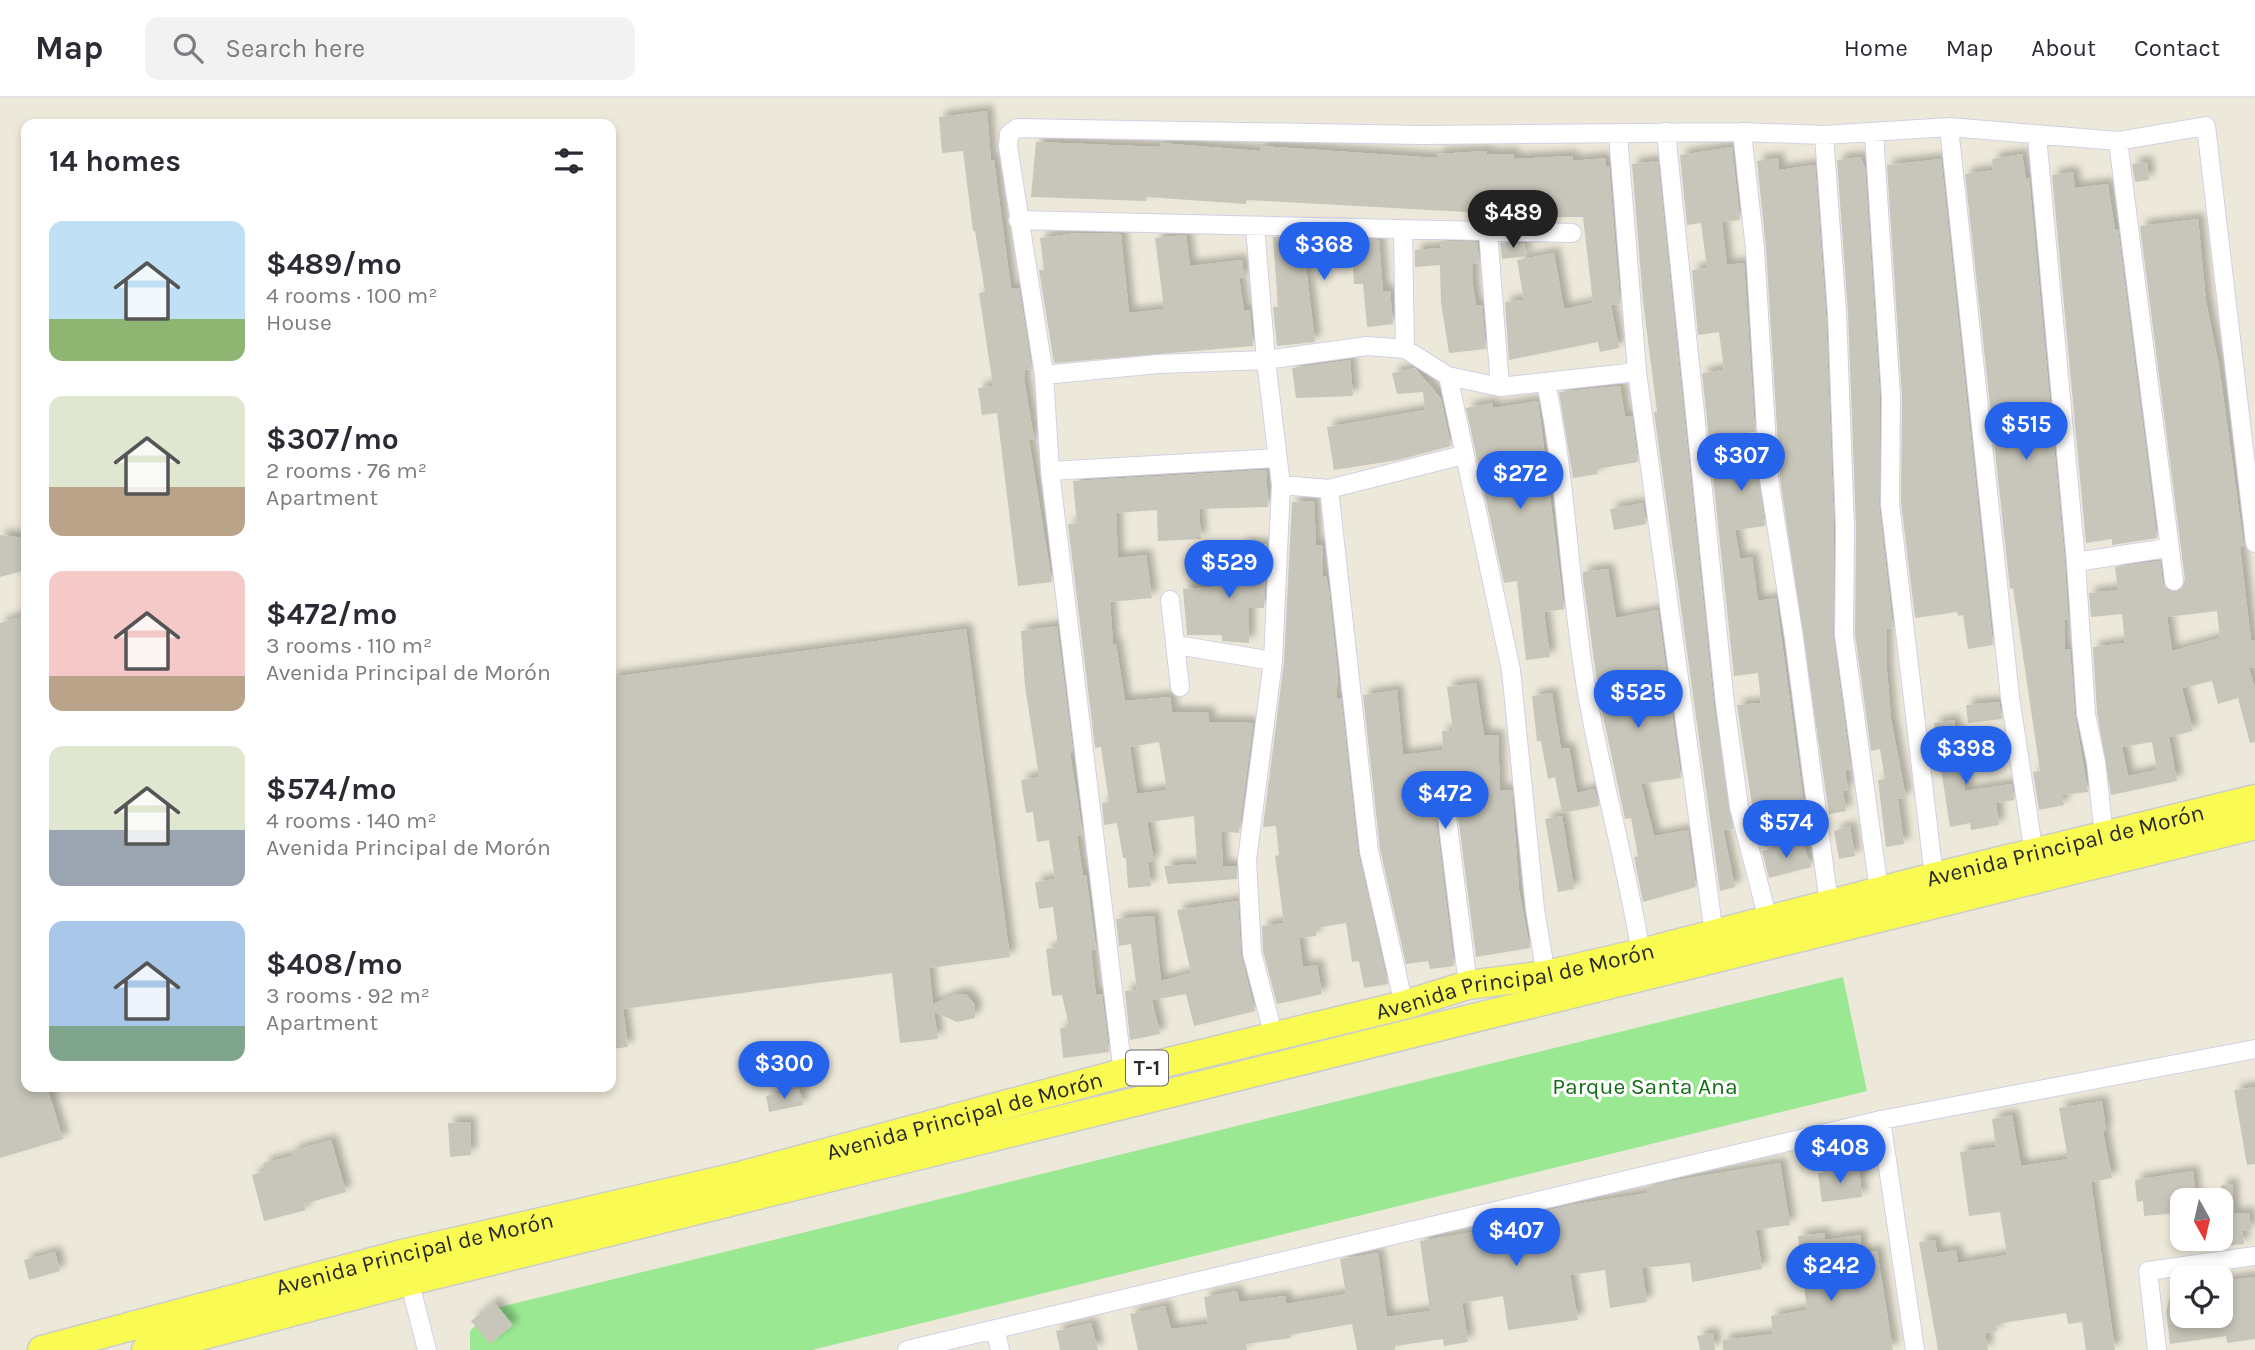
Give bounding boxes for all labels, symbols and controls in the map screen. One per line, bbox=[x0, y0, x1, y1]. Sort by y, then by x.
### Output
search box bbox=[145, 17, 635, 80]
text: Map bbox=[35, 29, 103, 67]
icon: search bbox=[169, 29, 207, 67]
text: Search here bbox=[225, 33, 365, 64]
text: Home bbox=[1844, 34, 1908, 62]
text: Map bbox=[1946, 34, 1993, 62]
text: About bbox=[2031, 34, 2096, 62]
text: Contact bbox=[2134, 34, 2220, 62]
icon: filters bbox=[550, 142, 588, 180]
text: 14 homes bbox=[49, 143, 181, 179]
pin: $489 bbox=[1472, 190, 1554, 250]
text: $489 bbox=[1484, 199, 1542, 226]
pin: $368 bbox=[1283, 222, 1365, 282]
text: $368 bbox=[1295, 231, 1353, 258]
text: $489/mo bbox=[266, 246, 402, 282]
icon: home bbox=[105, 249, 189, 333]
text: 4 rooms · 100 m² bbox=[266, 282, 438, 309]
text: House bbox=[266, 309, 332, 336]
pin: $515 bbox=[1985, 402, 2067, 462]
text: $515 bbox=[2001, 411, 2051, 438]
text: $307/mo bbox=[266, 421, 399, 457]
icon: home bbox=[105, 424, 189, 508]
pin: $307 bbox=[1700, 434, 1782, 493]
text: $307 bbox=[1713, 442, 1769, 469]
pin: $272 bbox=[1479, 452, 1561, 511]
text: 2 rooms · 76 m² bbox=[266, 457, 427, 484]
text: $272 bbox=[1492, 460, 1548, 487]
text: Apartment bbox=[266, 484, 378, 511]
pin: $529 bbox=[1188, 540, 1270, 600]
text: $529 bbox=[1200, 549, 1258, 576]
text: $472/mo bbox=[266, 596, 397, 632]
icon: home bbox=[105, 599, 189, 683]
text: 3 rooms · 110 m² bbox=[266, 632, 432, 659]
text: Avenida Principal de Morón bbox=[266, 659, 551, 686]
pin: $525 bbox=[1597, 670, 1679, 730]
text: $525 bbox=[1610, 679, 1666, 706]
pin: $398 bbox=[1925, 726, 2007, 786]
text: $398 bbox=[1936, 735, 1996, 762]
text: $574/mo bbox=[266, 771, 397, 807]
pin: $472 bbox=[1404, 772, 1486, 831]
icon: home bbox=[105, 774, 189, 858]
text: $472 bbox=[1418, 780, 1472, 807]
street label: Avenida Principal de Morón bbox=[1923, 799, 2207, 892]
pin: $574 bbox=[1745, 800, 1827, 860]
text: 4 rooms · 140 m² bbox=[266, 807, 437, 834]
text: $574 bbox=[1759, 809, 1813, 836]
text: Avenida Principal de Morón bbox=[266, 834, 551, 861]
street label: Avenida Principal de Morón bbox=[1373, 937, 1657, 1025]
text: $408/mo bbox=[266, 946, 403, 982]
icon: home bbox=[105, 949, 189, 1033]
text: 3 rooms · 92 m² bbox=[266, 982, 430, 1009]
text: Apartment bbox=[266, 1009, 378, 1036]
pin: $300 bbox=[743, 1042, 825, 1101]
text: $300 bbox=[754, 1050, 814, 1077]
road number: T-1 bbox=[1126, 1051, 1168, 1086]
street label: Avenida Principal de Morón bbox=[824, 1066, 1106, 1166]
park label: Parque Santa Ana bbox=[1552, 1073, 1738, 1100]
pin: $408 bbox=[1799, 1126, 1881, 1185]
text: $408 bbox=[1811, 1134, 1869, 1161]
north arrow bbox=[2170, 1188, 2233, 1251]
map controls bbox=[2170, 1188, 2233, 1328]
street label: Avenida Principal de Morón bbox=[273, 1207, 556, 1301]
pin: $407 bbox=[1475, 1208, 1557, 1268]
text: $407 bbox=[1488, 1217, 1544, 1244]
pin: $242 bbox=[1790, 1244, 1872, 1303]
text: $242 bbox=[1802, 1252, 1860, 1279]
button: locate bbox=[2170, 1265, 2233, 1328]

